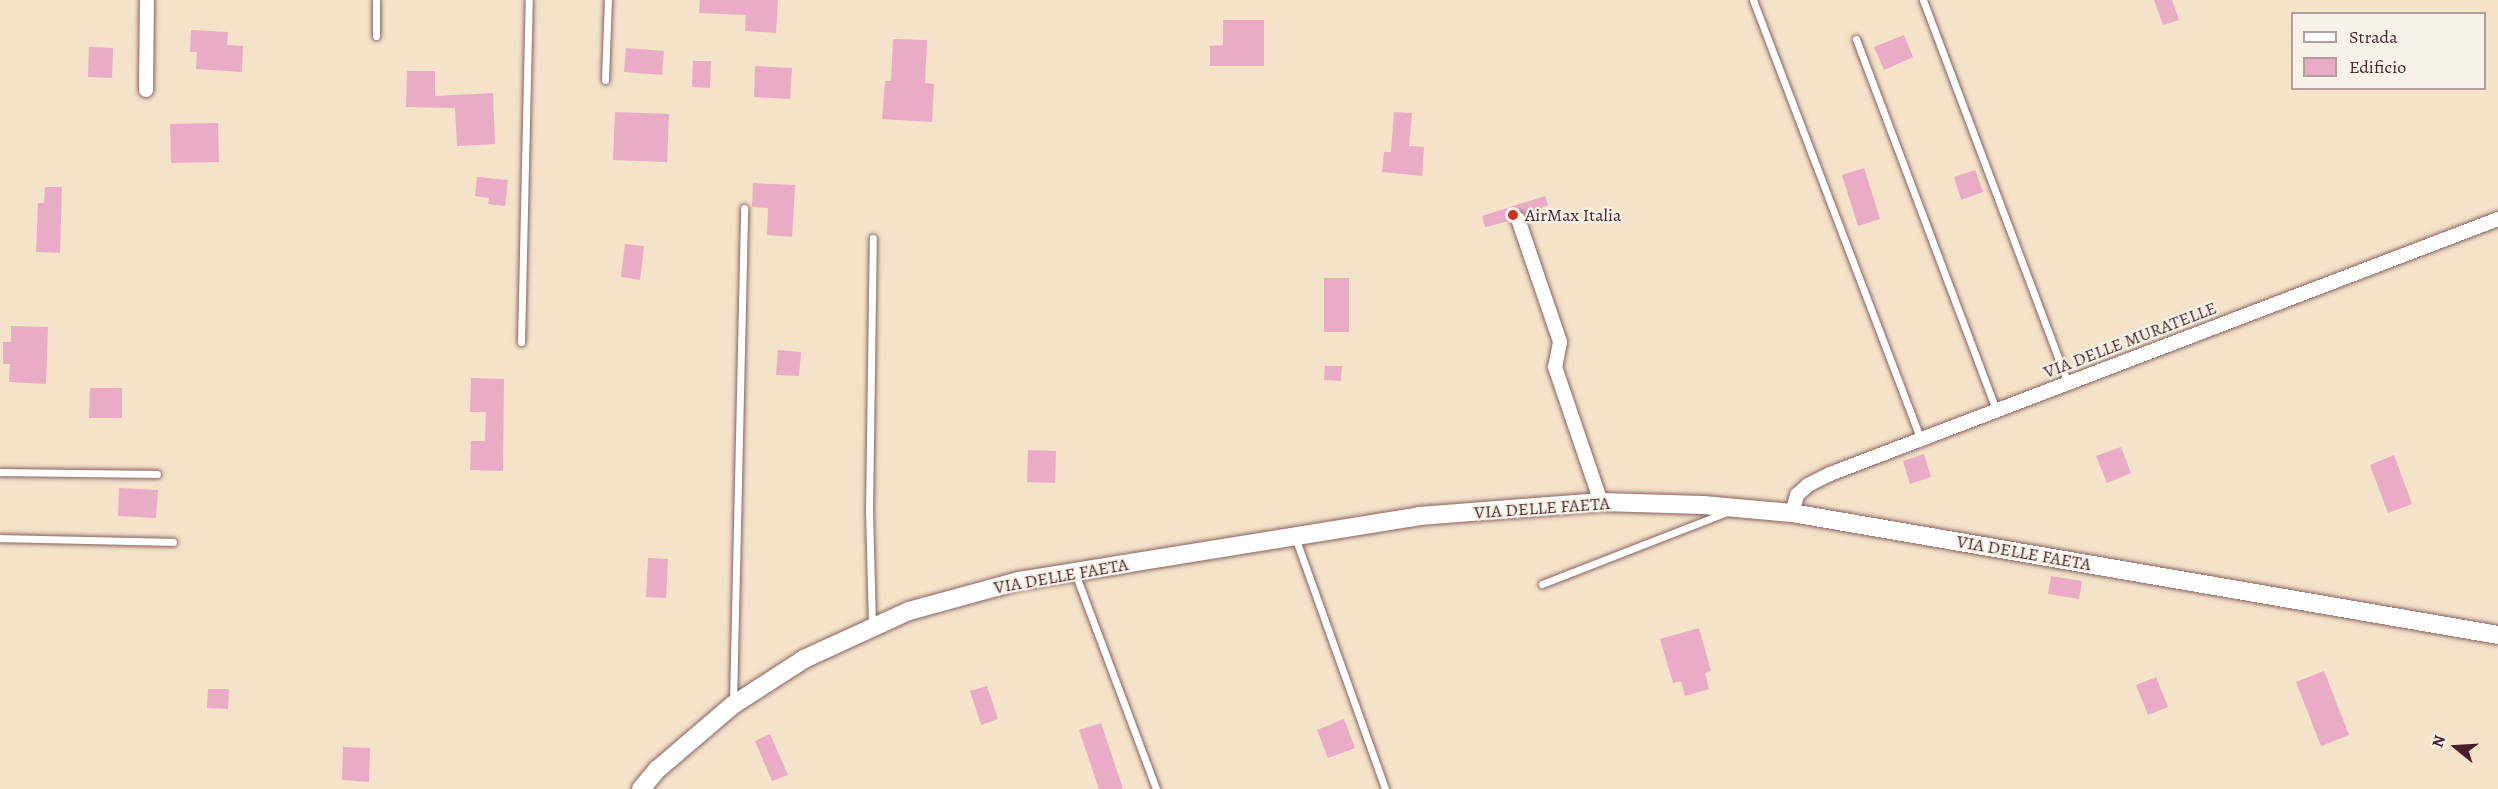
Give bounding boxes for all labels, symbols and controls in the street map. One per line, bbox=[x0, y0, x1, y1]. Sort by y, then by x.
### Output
legend bbox=[2291, 12, 2486, 90]
text: Strada bbox=[2349, 25, 2398, 49]
text: Edificio bbox=[2349, 55, 2406, 79]
place label: AirMax Italia bbox=[1525, 204, 1621, 226]
marker: AirMax Italia bbox=[1506, 208, 1520, 222]
street label: VIA DELLE MURATELLE bbox=[2040, 297, 2220, 383]
street label: VIA DELLE FAETA bbox=[1473, 492, 1611, 524]
street label: VIA DELLE FAETA bbox=[1955, 531, 2093, 575]
street label: VIA DELLE FAETA bbox=[992, 554, 1130, 598]
north arrow bbox=[2426, 717, 2486, 777]
text: N bbox=[2427, 732, 2451, 750]

